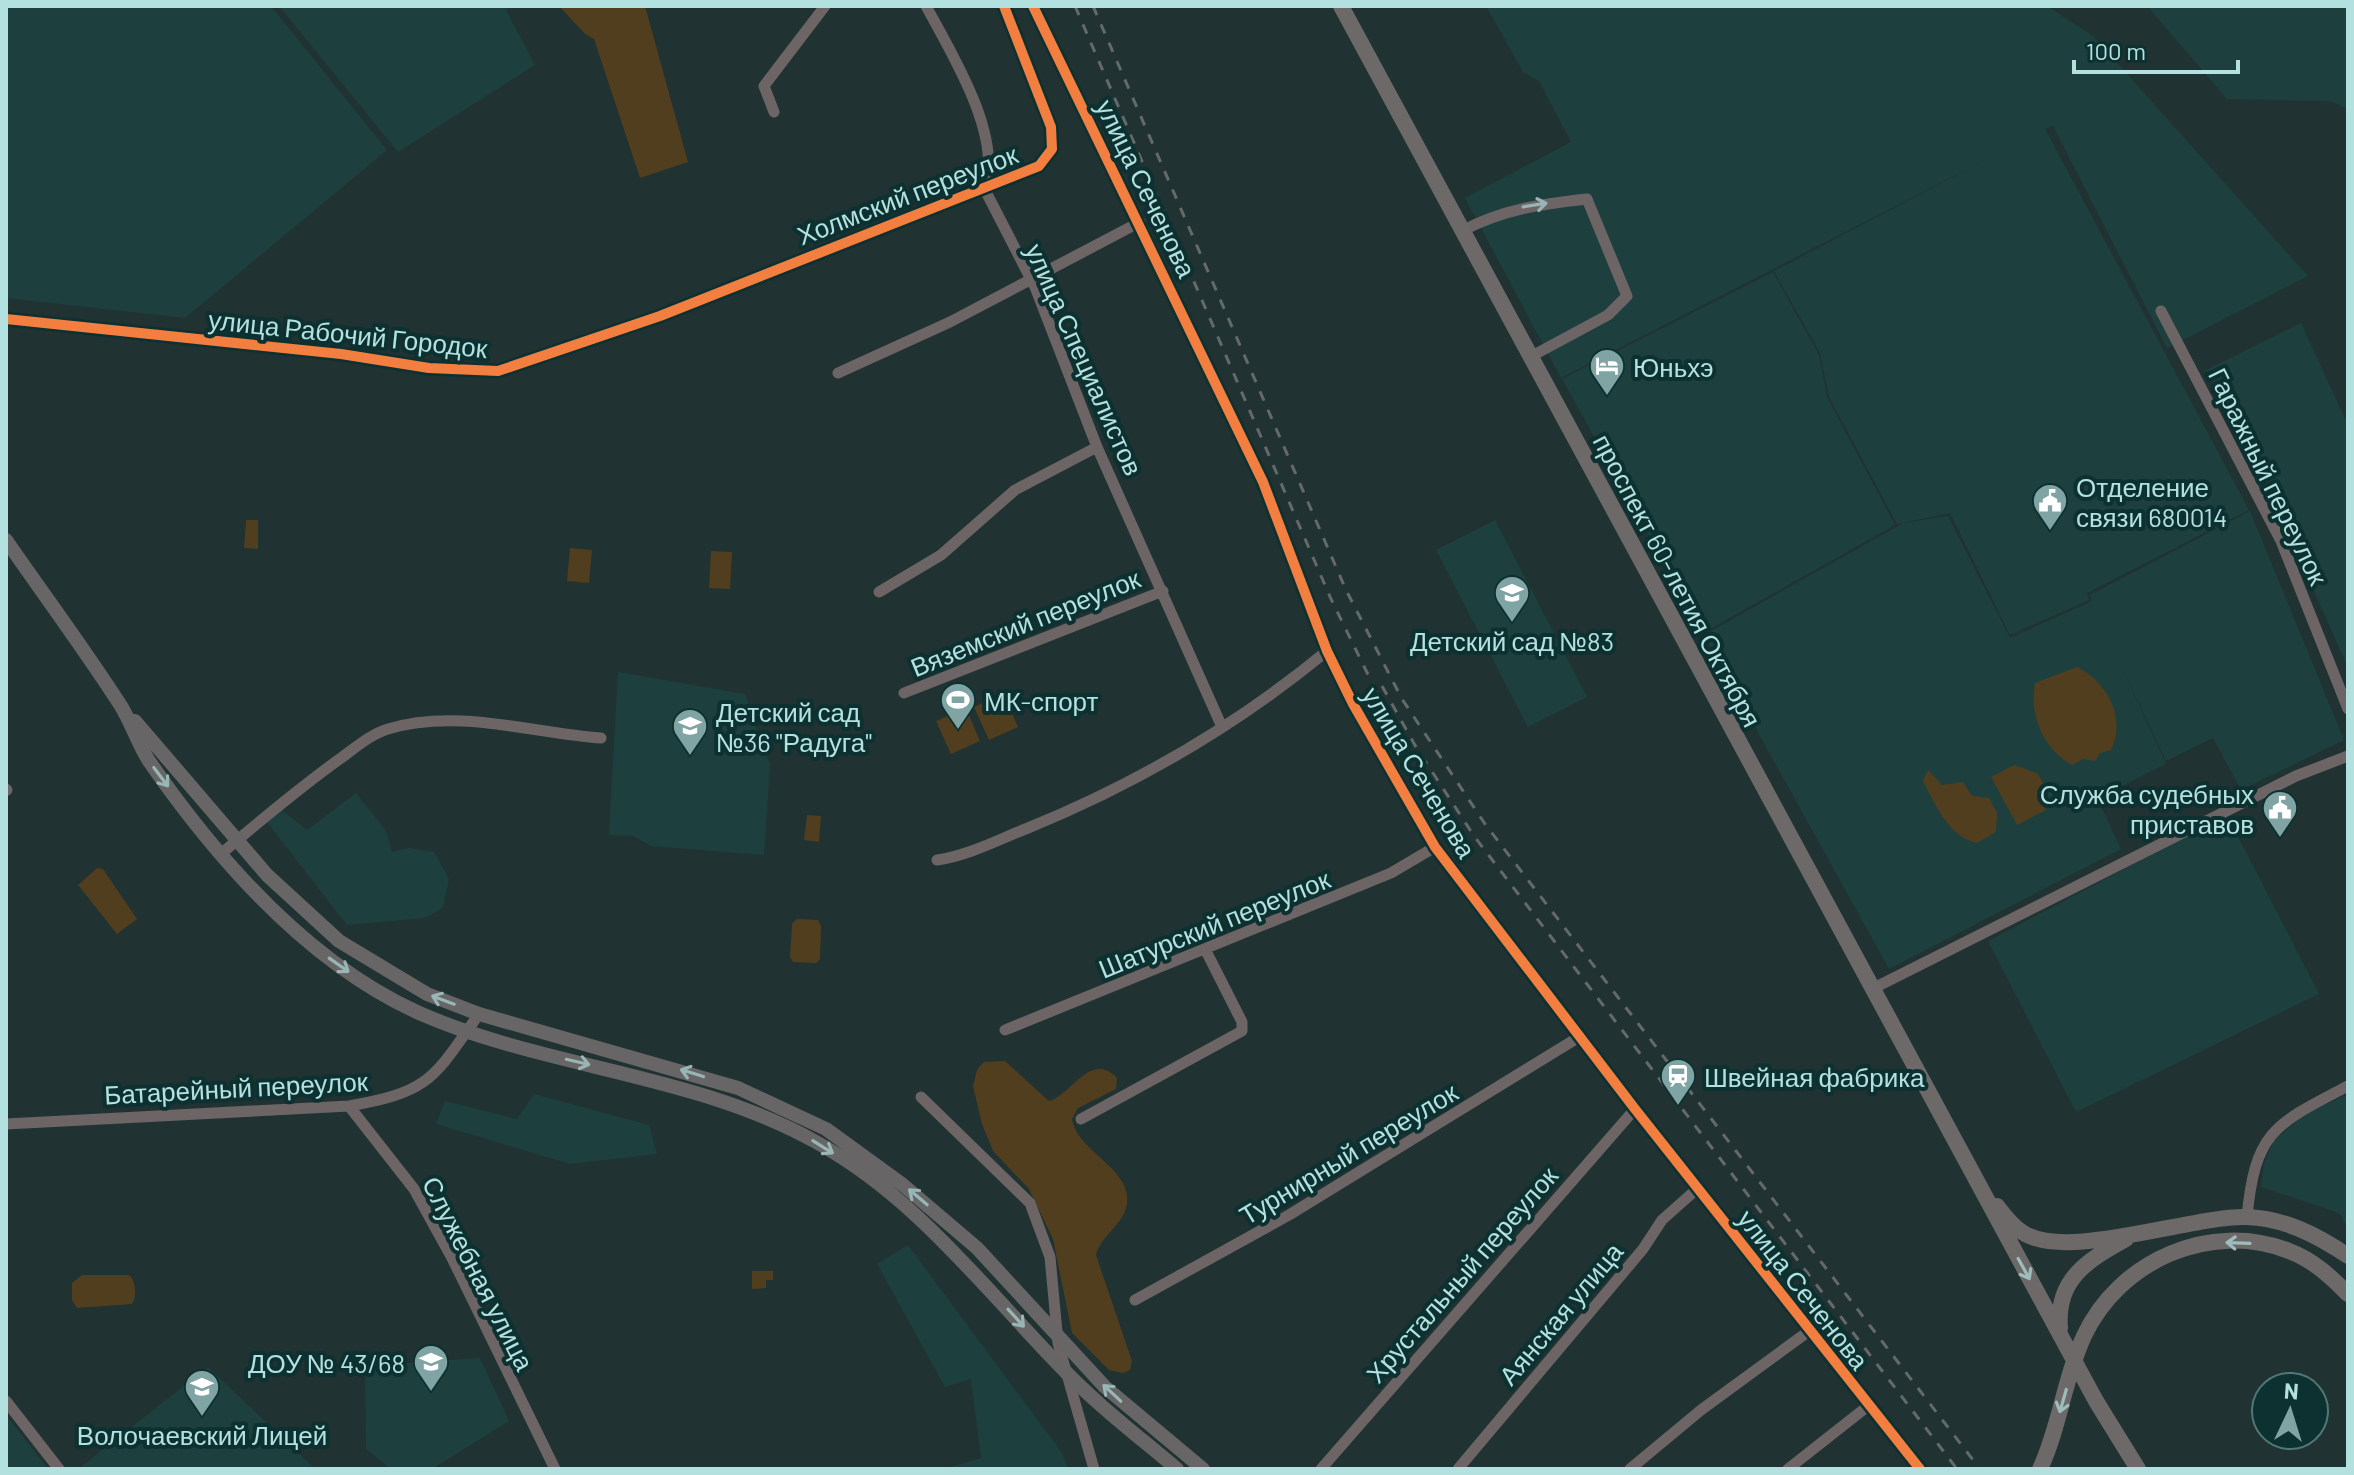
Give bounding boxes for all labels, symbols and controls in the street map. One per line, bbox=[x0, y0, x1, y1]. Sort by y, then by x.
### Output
scale bar bbox=[2074, 24, 2238, 74]
text: 100 m bbox=[2086, 36, 2146, 65]
street label: улица Сеченова bbox=[1091, 94, 1204, 282]
street label: Холмский переулок bbox=[792, 137, 1022, 250]
one-way arrow bbox=[1522, 197, 1547, 212]
street label: улица Специалистов bbox=[1020, 238, 1150, 480]
street label: улица Рабочий Городок bbox=[207, 303, 490, 363]
hotel icon: Юньхэ bbox=[1588, 347, 1626, 397]
place label: Юньхэ bbox=[1633, 351, 1713, 382]
street label: Гаражный переулок bbox=[2203, 363, 2335, 590]
street label: проспект 60-летия Октября bbox=[1588, 428, 1768, 732]
place label: Отделение связи 680014 bbox=[2076, 471, 2227, 532]
public building icon: Отделение связи 680014 bbox=[2031, 482, 2069, 532]
street label: Вяземский переулок bbox=[906, 562, 1145, 682]
school or university icon: Детский сад №83 bbox=[1493, 574, 1531, 624]
place label: Детский сад №83 bbox=[1410, 625, 1614, 656]
sports icon: МК-спорт bbox=[939, 681, 977, 731]
street label: улица Сеченова bbox=[1357, 681, 1483, 864]
place label: МК-спорт bbox=[984, 685, 1098, 716]
place label: Детский сад №36 "Радуга" bbox=[716, 696, 872, 757]
school or university icon: Детский сад №36 "Радуга" bbox=[671, 707, 709, 757]
one-way arrow bbox=[153, 766, 170, 787]
place label: Служба судебных приставов bbox=[2040, 778, 2254, 839]
public building icon: Служба судебных приставов bbox=[2261, 789, 2299, 839]
street label: Шатурский переулок bbox=[1094, 862, 1335, 984]
one-way arrow bbox=[328, 957, 350, 973]
one-way arrow bbox=[431, 992, 456, 1006]
one-way arrow bbox=[565, 1055, 591, 1070]
station icon: Швейная фабрика bbox=[1659, 1057, 1697, 1107]
place label: Швейная фабрика bbox=[1704, 1061, 1925, 1092]
street label: Батарейный переулок bbox=[103, 1065, 369, 1109]
one-way arrow bbox=[680, 1065, 706, 1080]
street label: Турнирный переулок bbox=[1233, 1075, 1463, 1230]
one-way arrow bbox=[811, 1139, 834, 1155]
street label: Хрустальный переулок bbox=[1359, 1159, 1564, 1388]
street label: Служебная улица bbox=[417, 1171, 541, 1376]
one-way arrow bbox=[908, 1188, 929, 1206]
street label: улица Сеченова bbox=[1732, 1203, 1876, 1375]
street label: Аянская улица bbox=[1492, 1235, 1629, 1390]
one-way arrow bbox=[2225, 1235, 2252, 1250]
one-way arrow bbox=[2017, 1257, 2033, 1280]
one-way arrow bbox=[1007, 1308, 1026, 1328]
school or university icon: ДОУ № 43/68 bbox=[412, 1343, 450, 1393]
place label: ДОУ № 43/68 bbox=[248, 1347, 405, 1378]
school or university icon: Волочаевский Лицей bbox=[183, 1368, 221, 1418]
north arrow bbox=[2250, 1371, 2330, 1451]
text: N bbox=[2283, 1377, 2300, 1404]
one-way arrow bbox=[1102, 1384, 1122, 1403]
one-way arrow bbox=[2054, 1387, 2069, 1413]
place label: Волочаевский Лицей bbox=[77, 1419, 327, 1450]

